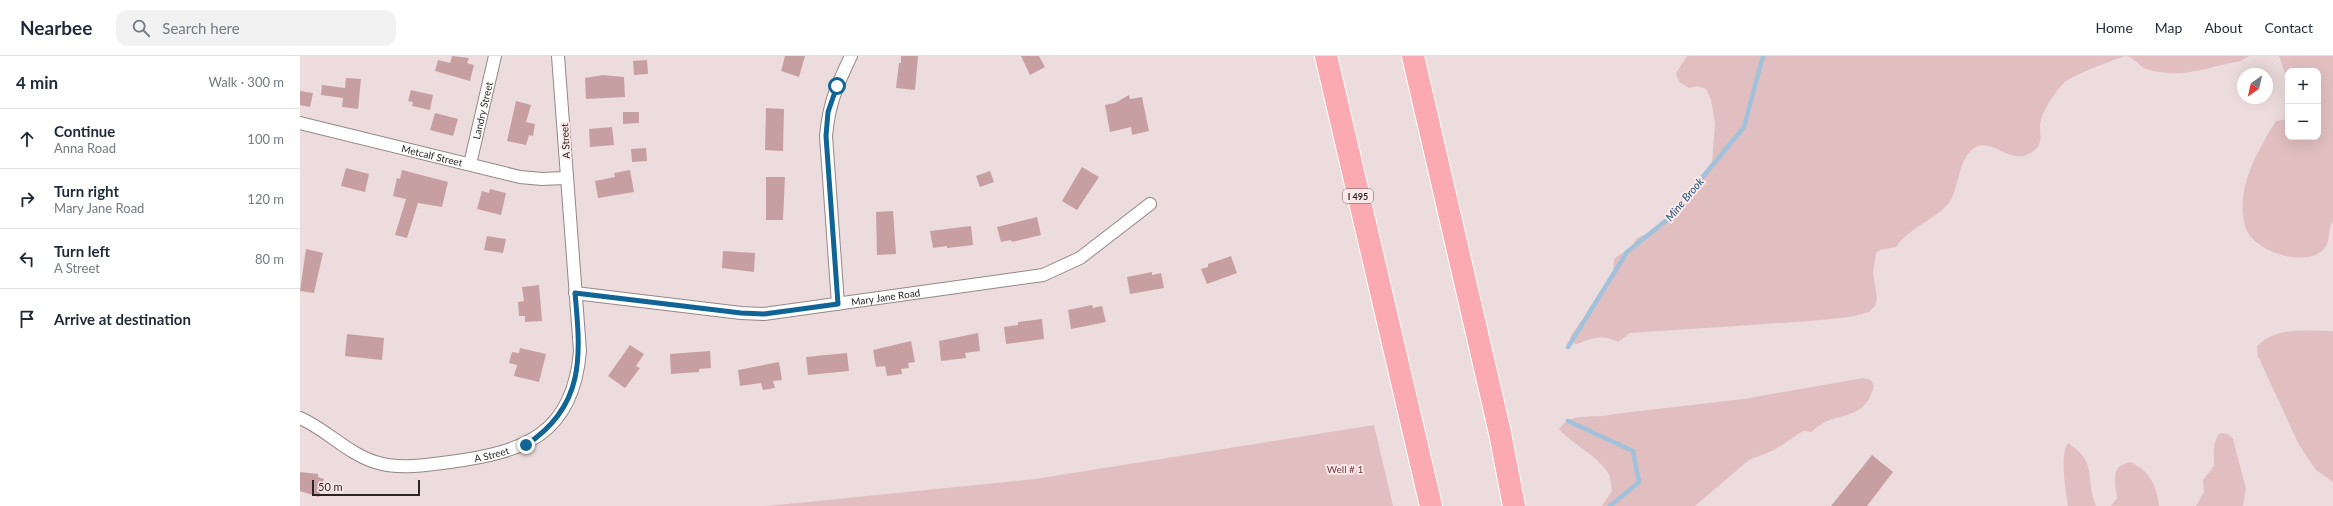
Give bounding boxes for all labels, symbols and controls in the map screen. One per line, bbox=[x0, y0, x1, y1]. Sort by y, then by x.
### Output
search box bbox=[116, 10, 396, 46]
text: Nearbee bbox=[20, 16, 92, 39]
icon: search bbox=[130, 17, 152, 39]
text: Search here bbox=[162, 19, 240, 37]
text: Home bbox=[2095, 19, 2133, 36]
text: Map bbox=[2155, 19, 2182, 36]
text: About bbox=[2204, 19, 2242, 36]
text: Contact bbox=[2264, 19, 2313, 36]
north arrow bbox=[2237, 68, 2273, 104]
map controls bbox=[2285, 68, 2321, 140]
button: + bbox=[2285, 68, 2321, 104]
text: 4 min bbox=[16, 72, 58, 93]
text: Walk · 300 m bbox=[208, 74, 284, 90]
route start bbox=[828, 77, 846, 95]
street label: Landry Street bbox=[470, 80, 495, 140]
button: − bbox=[2285, 104, 2321, 140]
text: Continue bbox=[54, 122, 115, 140]
street label: A Street bbox=[558, 123, 572, 159]
icon: ahead bbox=[16, 128, 38, 150]
text: 100 m bbox=[247, 131, 284, 147]
text: Anna Road bbox=[54, 140, 116, 156]
street label: Metcalf Street bbox=[400, 142, 464, 169]
water label: Mine Brook bbox=[1662, 174, 1706, 223]
text: Turn right bbox=[54, 182, 119, 200]
icon: right bbox=[16, 188, 38, 210]
road number: I 495 bbox=[1343, 189, 1373, 203]
text: 120 m bbox=[247, 191, 284, 207]
text: Mary Jane Road bbox=[54, 200, 144, 216]
text: Turn left bbox=[54, 242, 110, 260]
icon: left bbox=[16, 248, 38, 270]
text: 80 m bbox=[255, 251, 284, 267]
text: A Street bbox=[54, 260, 100, 276]
street label: Mary Jane Road bbox=[850, 286, 921, 308]
icon: arrive bbox=[16, 308, 38, 330]
text: Arrive at destination bbox=[54, 310, 191, 328]
route end bbox=[517, 436, 535, 454]
street label: A Street bbox=[473, 444, 511, 464]
park label: Well # 1 bbox=[1327, 463, 1363, 475]
scale bar bbox=[312, 478, 420, 497]
text: 50 m bbox=[318, 480, 343, 493]

